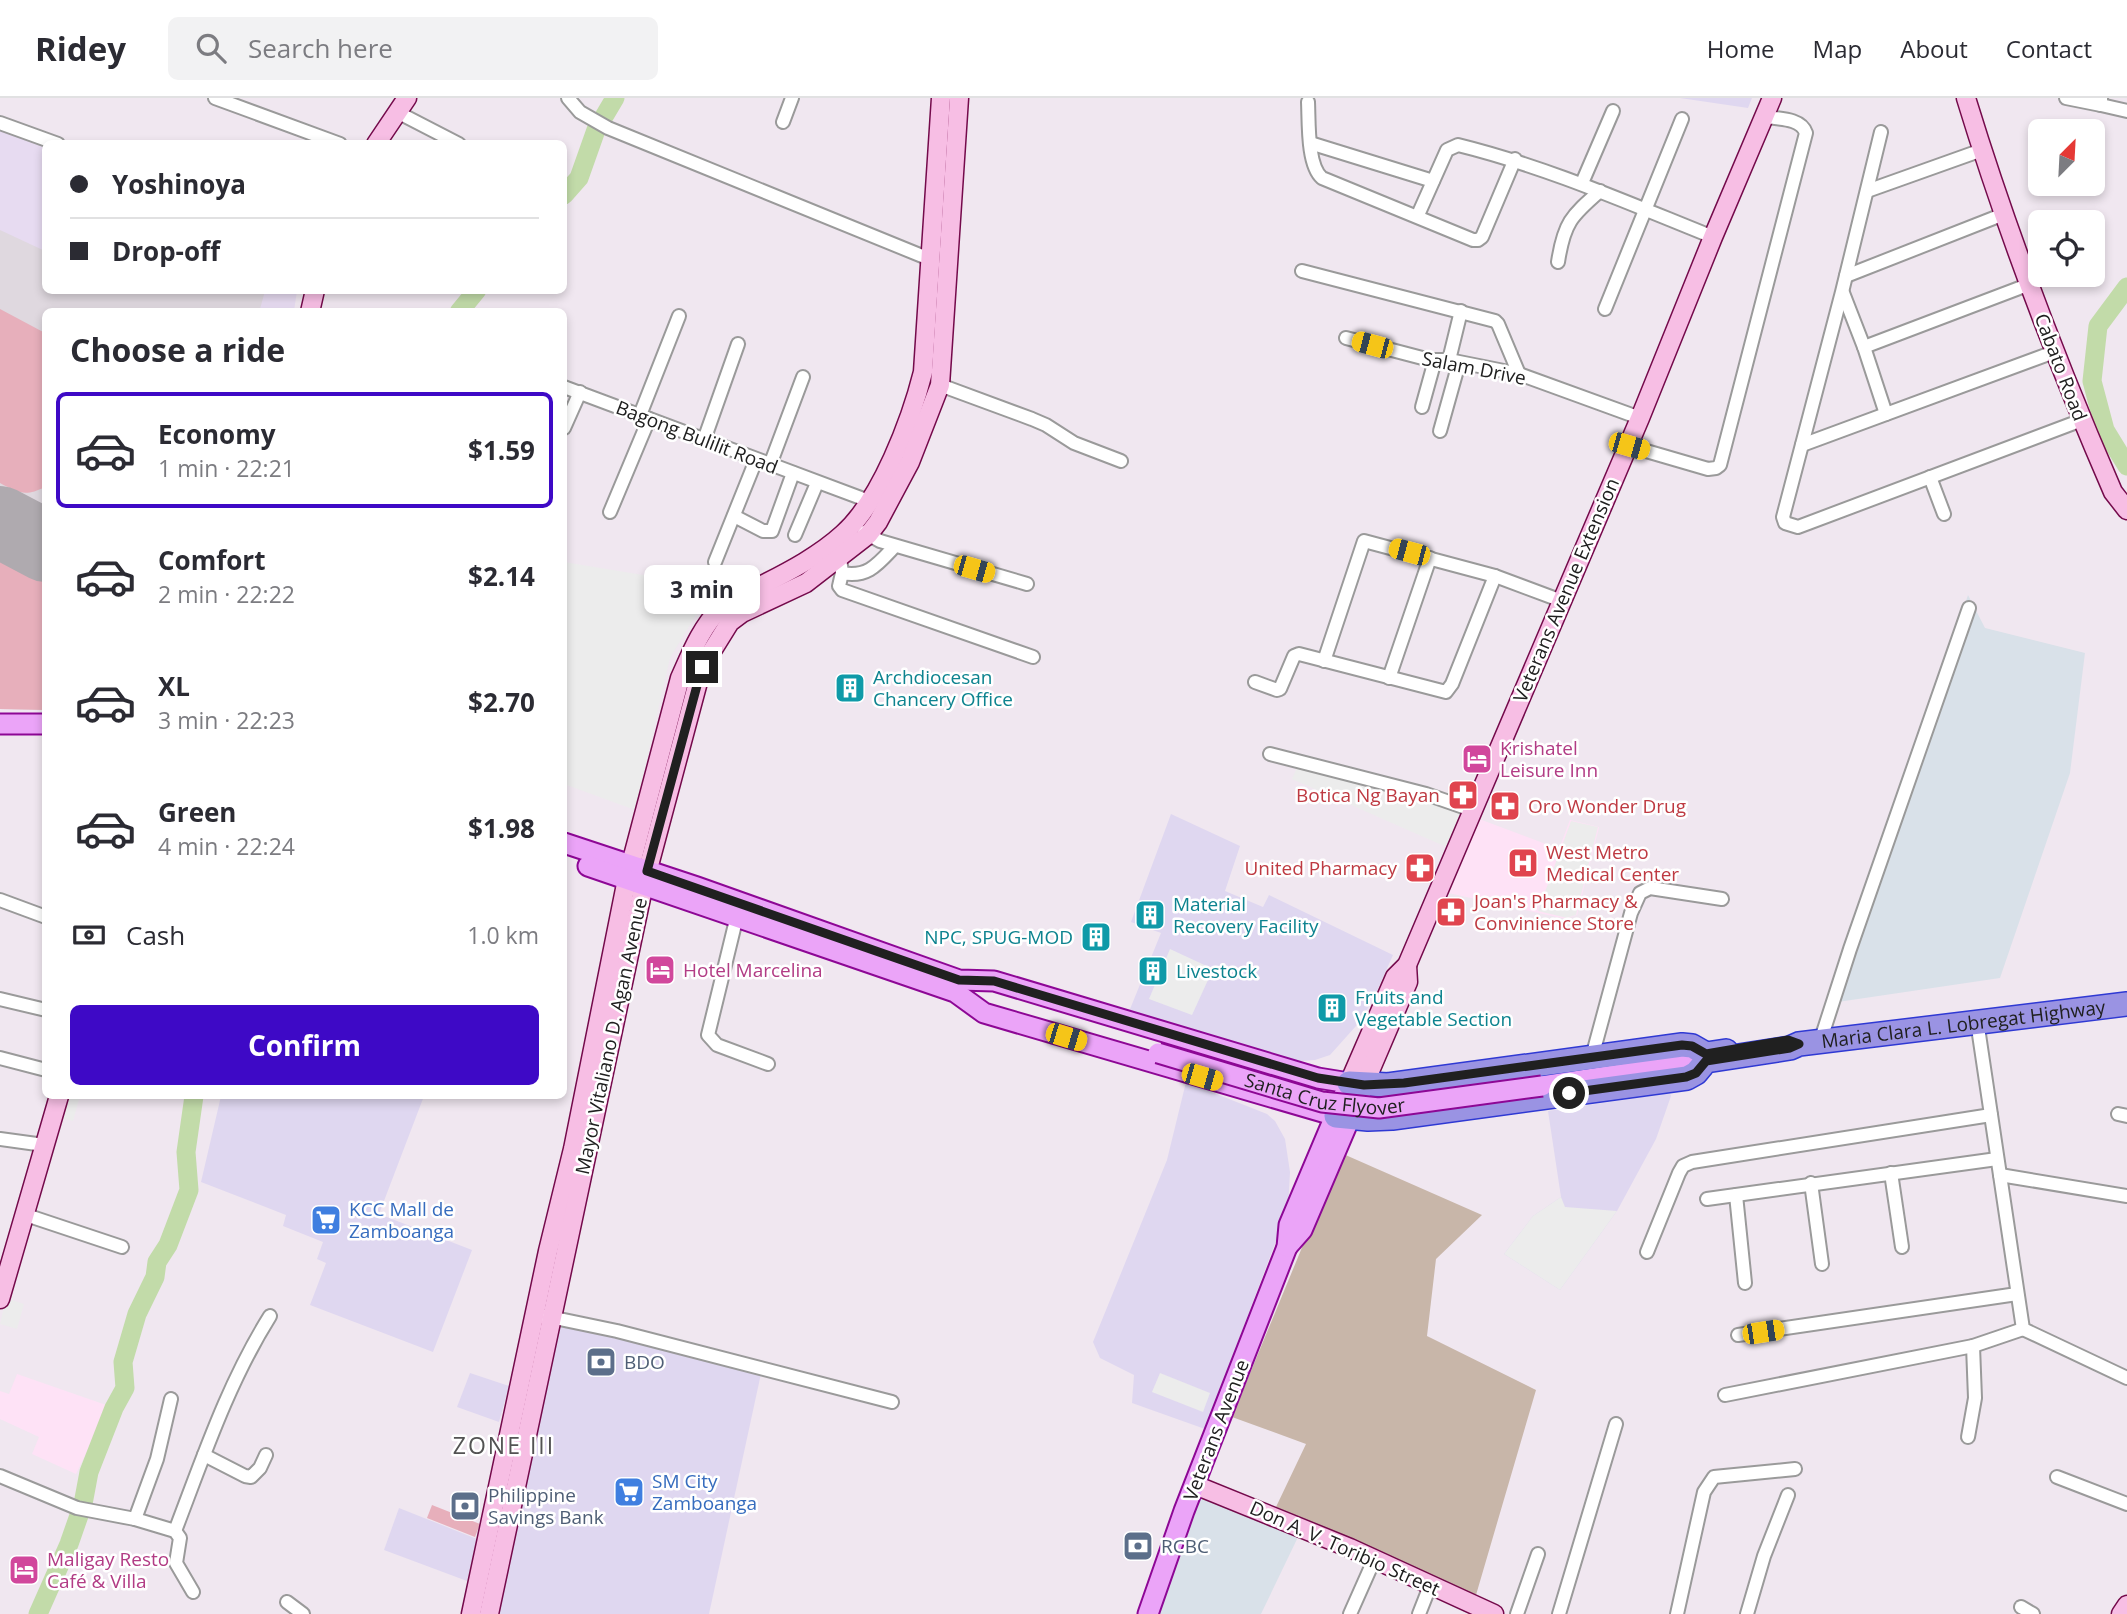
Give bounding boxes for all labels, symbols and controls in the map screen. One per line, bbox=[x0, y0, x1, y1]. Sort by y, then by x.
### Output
search box bbox=[168, 17, 658, 80]
text: Ridey bbox=[35, 26, 126, 71]
icon: search bbox=[192, 29, 230, 67]
text: Search here bbox=[248, 30, 393, 66]
text: Home bbox=[1707, 32, 1775, 65]
text: Map bbox=[1813, 32, 1862, 65]
text: About bbox=[1900, 32, 1968, 65]
text: Contact bbox=[2006, 32, 2092, 65]
north arrow bbox=[2028, 119, 2105, 196]
map controls bbox=[2028, 119, 2105, 287]
text: Yoshinoya bbox=[112, 166, 246, 202]
button: locate bbox=[2028, 210, 2105, 287]
text: Drop-off bbox=[112, 233, 220, 269]
street label: Cabato Road bbox=[2029, 310, 2093, 424]
text: Choose a ride bbox=[70, 328, 285, 371]
car bbox=[1349, 329, 1396, 361]
street label: Salam Drive bbox=[1420, 345, 1528, 391]
street label: Bagong Bulilit Road bbox=[612, 394, 782, 480]
text: Economy bbox=[158, 416, 276, 452]
icon: car bbox=[74, 419, 137, 482]
car bbox=[1606, 430, 1653, 462]
text: $1.59 bbox=[468, 432, 535, 468]
text: 1 min · 22:21 bbox=[158, 452, 295, 484]
street label: Veterans Avenue Extension bbox=[1507, 474, 1625, 706]
car bbox=[1386, 536, 1433, 568]
text: Comfort bbox=[158, 542, 265, 578]
icon: car bbox=[74, 545, 137, 608]
car bbox=[951, 553, 998, 585]
text: $2.14 bbox=[468, 558, 535, 594]
callout: 3 min bbox=[644, 566, 760, 614]
text: 3 min bbox=[670, 573, 734, 605]
text: 2 min · 22:22 bbox=[158, 578, 295, 610]
route end bbox=[686, 651, 718, 683]
place label: Archdiocesan Chancery Office bbox=[873, 664, 1013, 712]
text: XL bbox=[158, 668, 190, 704]
icon: car bbox=[74, 671, 137, 734]
building icon: Archdiocesan Chancery Office bbox=[833, 671, 867, 705]
text: $2.70 bbox=[468, 684, 535, 720]
text: 3 min · 22:23 bbox=[158, 704, 295, 736]
place label: Krishatel Leisure Inn bbox=[1500, 735, 1598, 783]
hotel icon: Krishatel Leisure Inn bbox=[1460, 742, 1494, 776]
pharmacy icon: Botica Ng Bayan bbox=[1446, 778, 1480, 812]
place label: Botica Ng Bayan bbox=[1296, 782, 1440, 808]
pharmacy icon: Oro Wonder Drug bbox=[1488, 789, 1522, 823]
place label: Oro Wonder Drug bbox=[1528, 793, 1686, 819]
text: Green bbox=[158, 794, 236, 830]
icon: car bbox=[74, 797, 137, 860]
text: $1.98 bbox=[468, 810, 535, 846]
text: 4 min · 22:24 bbox=[158, 830, 295, 862]
place label: West Metro Medical Center bbox=[1546, 839, 1679, 887]
hospital icon: West Metro Medical Center bbox=[1506, 846, 1540, 880]
pharmacy icon: United Pharmacy bbox=[1403, 851, 1437, 885]
place label: United Pharmacy bbox=[1245, 855, 1397, 881]
place label: Joan's Pharmacy & Convinience Store bbox=[1472, 888, 1638, 936]
place label: Material Recovery Facility bbox=[1173, 891, 1319, 939]
street label: Mayor Vitaliano D. Agan Avenue bbox=[569, 895, 653, 1177]
pharmacy icon: Joan's Pharmacy & Convinience Store bbox=[1434, 895, 1468, 929]
building icon: Material Recovery Facility bbox=[1133, 898, 1167, 932]
icon: cash bbox=[70, 916, 108, 954]
text: Cash bbox=[126, 917, 185, 953]
text: 1.0 km bbox=[467, 919, 539, 951]
building icon: NPC, SPUG-MOD bbox=[1079, 920, 1113, 954]
place label: NPC, SPUG-MOD bbox=[924, 924, 1073, 950]
hotel icon: Hotel Marcelina bbox=[643, 953, 677, 987]
building icon: Livestock bbox=[1136, 954, 1170, 988]
place label: Hotel Marcelina bbox=[683, 957, 823, 983]
place label: Livestock bbox=[1176, 958, 1257, 984]
place label: Fruits and Vegetable Section bbox=[1355, 984, 1512, 1032]
building icon: Fruits and Vegetable Section bbox=[1315, 991, 1349, 1025]
street label: Maria Clara L. Lobregat Highway bbox=[1820, 994, 2107, 1054]
button: Confirm bbox=[70, 1005, 539, 1085]
car bbox=[1043, 1021, 1090, 1053]
car bbox=[1179, 1061, 1226, 1093]
street label: Santa Cruz Flyover bbox=[1242, 1067, 1407, 1121]
route start bbox=[1553, 1077, 1585, 1109]
place label: KCC Mall de Zamboanga bbox=[349, 1196, 454, 1244]
supermarket icon: KCC Mall de Zamboanga bbox=[309, 1203, 343, 1237]
car bbox=[1741, 1318, 1786, 1346]
bank icon: BDO bbox=[584, 1345, 618, 1379]
place label: BDO bbox=[624, 1349, 665, 1375]
street label: Veterans Avenue bbox=[1177, 1356, 1255, 1504]
district label: ZONE III bbox=[453, 1429, 555, 1461]
place label: SM City Zamboanga bbox=[652, 1468, 757, 1516]
supermarket icon: SM City Zamboanga bbox=[612, 1475, 646, 1509]
place label: Philippine Savings Bank bbox=[488, 1482, 604, 1530]
bank icon: Philippine Savings Bank bbox=[448, 1489, 482, 1523]
street label: Don A. V. Toribio Street bbox=[1246, 1494, 1444, 1602]
bank icon: RCBC bbox=[1121, 1529, 1155, 1563]
place label: RCBC bbox=[1161, 1533, 1209, 1559]
place label: Maligay Resto Café & Villa bbox=[47, 1546, 169, 1594]
hotel icon: Maligay Resto Café & Villa bbox=[7, 1553, 41, 1587]

